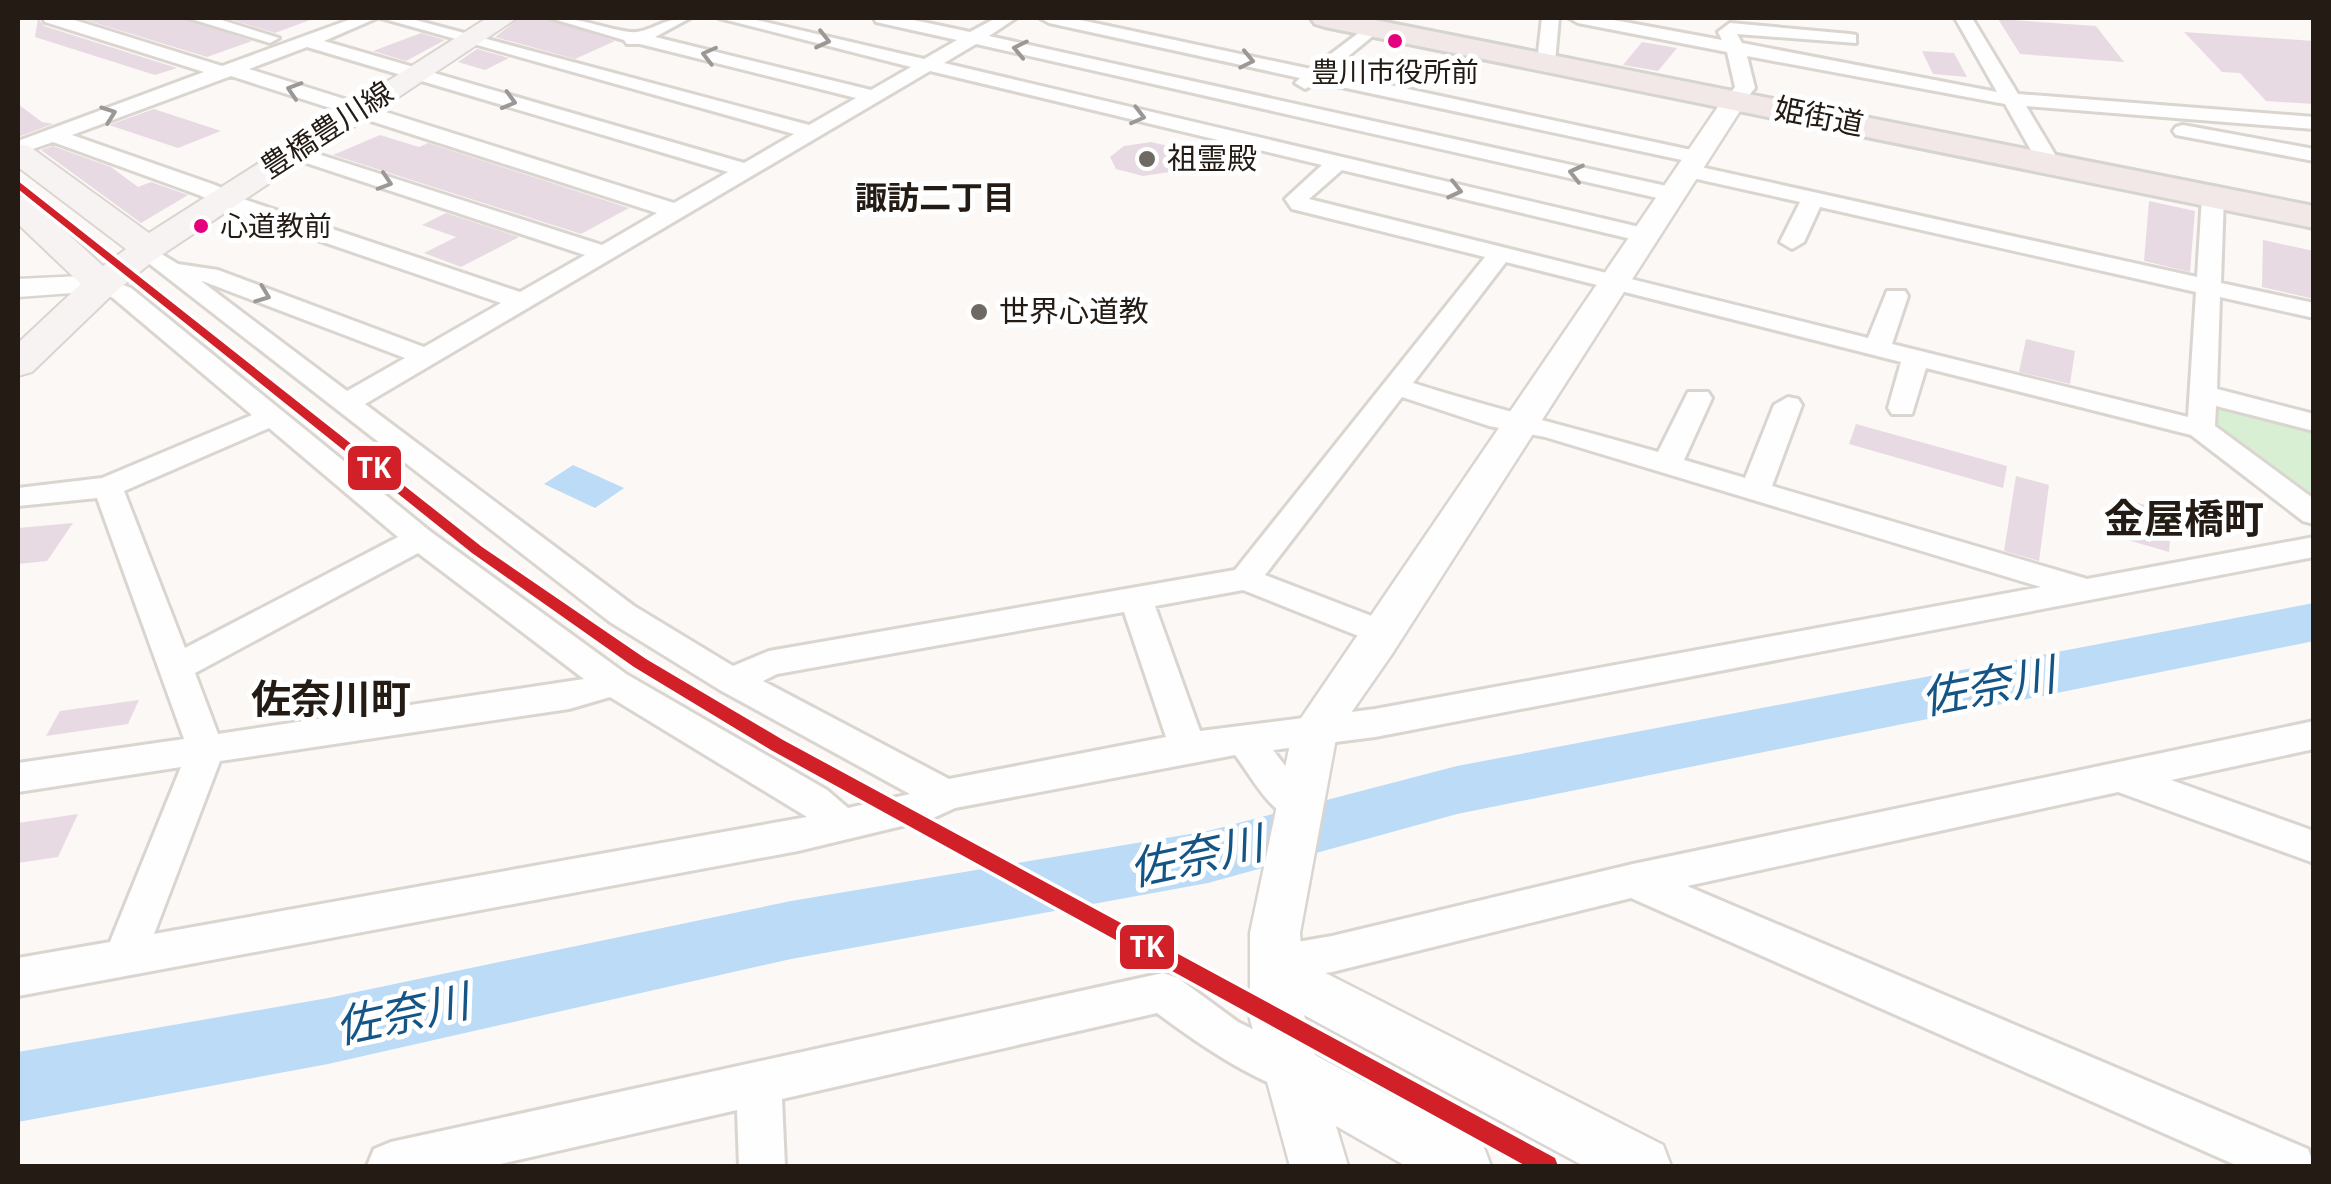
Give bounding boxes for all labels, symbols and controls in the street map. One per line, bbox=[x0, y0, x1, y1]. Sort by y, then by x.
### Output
one-way arrow bbox=[814, 28, 831, 49]
marker: 豊川市役所前 bbox=[1385, 31, 1405, 51]
one-way arrow bbox=[1012, 40, 1029, 61]
one-way arrow bbox=[701, 46, 718, 67]
one-way arrow bbox=[1239, 48, 1256, 69]
place label: 豊川市役所前 bbox=[1311, 52, 1479, 90]
street label: 豊橋豊川線 bbox=[252, 71, 400, 187]
one-way arrow bbox=[286, 81, 303, 102]
street label: 姫街道 bbox=[1771, 87, 1867, 144]
one-way arrow bbox=[500, 89, 517, 110]
one-way arrow bbox=[1130, 104, 1147, 125]
one-way arrow bbox=[99, 105, 116, 126]
place label: 祖霊殿 bbox=[1167, 137, 1257, 178]
marker: 祖霊殿 bbox=[1136, 148, 1158, 170]
one-way arrow bbox=[1568, 164, 1585, 185]
one-way arrow bbox=[376, 171, 393, 191]
district label: 諏訪二丁目 bbox=[855, 175, 1015, 218]
one-way arrow bbox=[1446, 178, 1463, 199]
place label: 心道教前 bbox=[220, 206, 332, 244]
marker: 心道教前 bbox=[191, 216, 211, 236]
one-way arrow bbox=[253, 283, 270, 303]
place label: 世界心道教 bbox=[999, 290, 1149, 331]
marker: 世界心道教 bbox=[968, 301, 990, 323]
line badge: TK bbox=[346, 444, 403, 492]
text: TK bbox=[357, 448, 392, 486]
district label: 金屋橋町 bbox=[2104, 490, 2264, 545]
water label: 佐奈川 bbox=[1916, 641, 2064, 727]
district label: 佐奈川町 bbox=[251, 670, 411, 725]
water label: 佐奈川 bbox=[1123, 810, 1272, 898]
line badge: TK bbox=[1118, 923, 1176, 971]
text: TK bbox=[1130, 927, 1165, 965]
water label: 佐奈川 bbox=[329, 968, 478, 1056]

